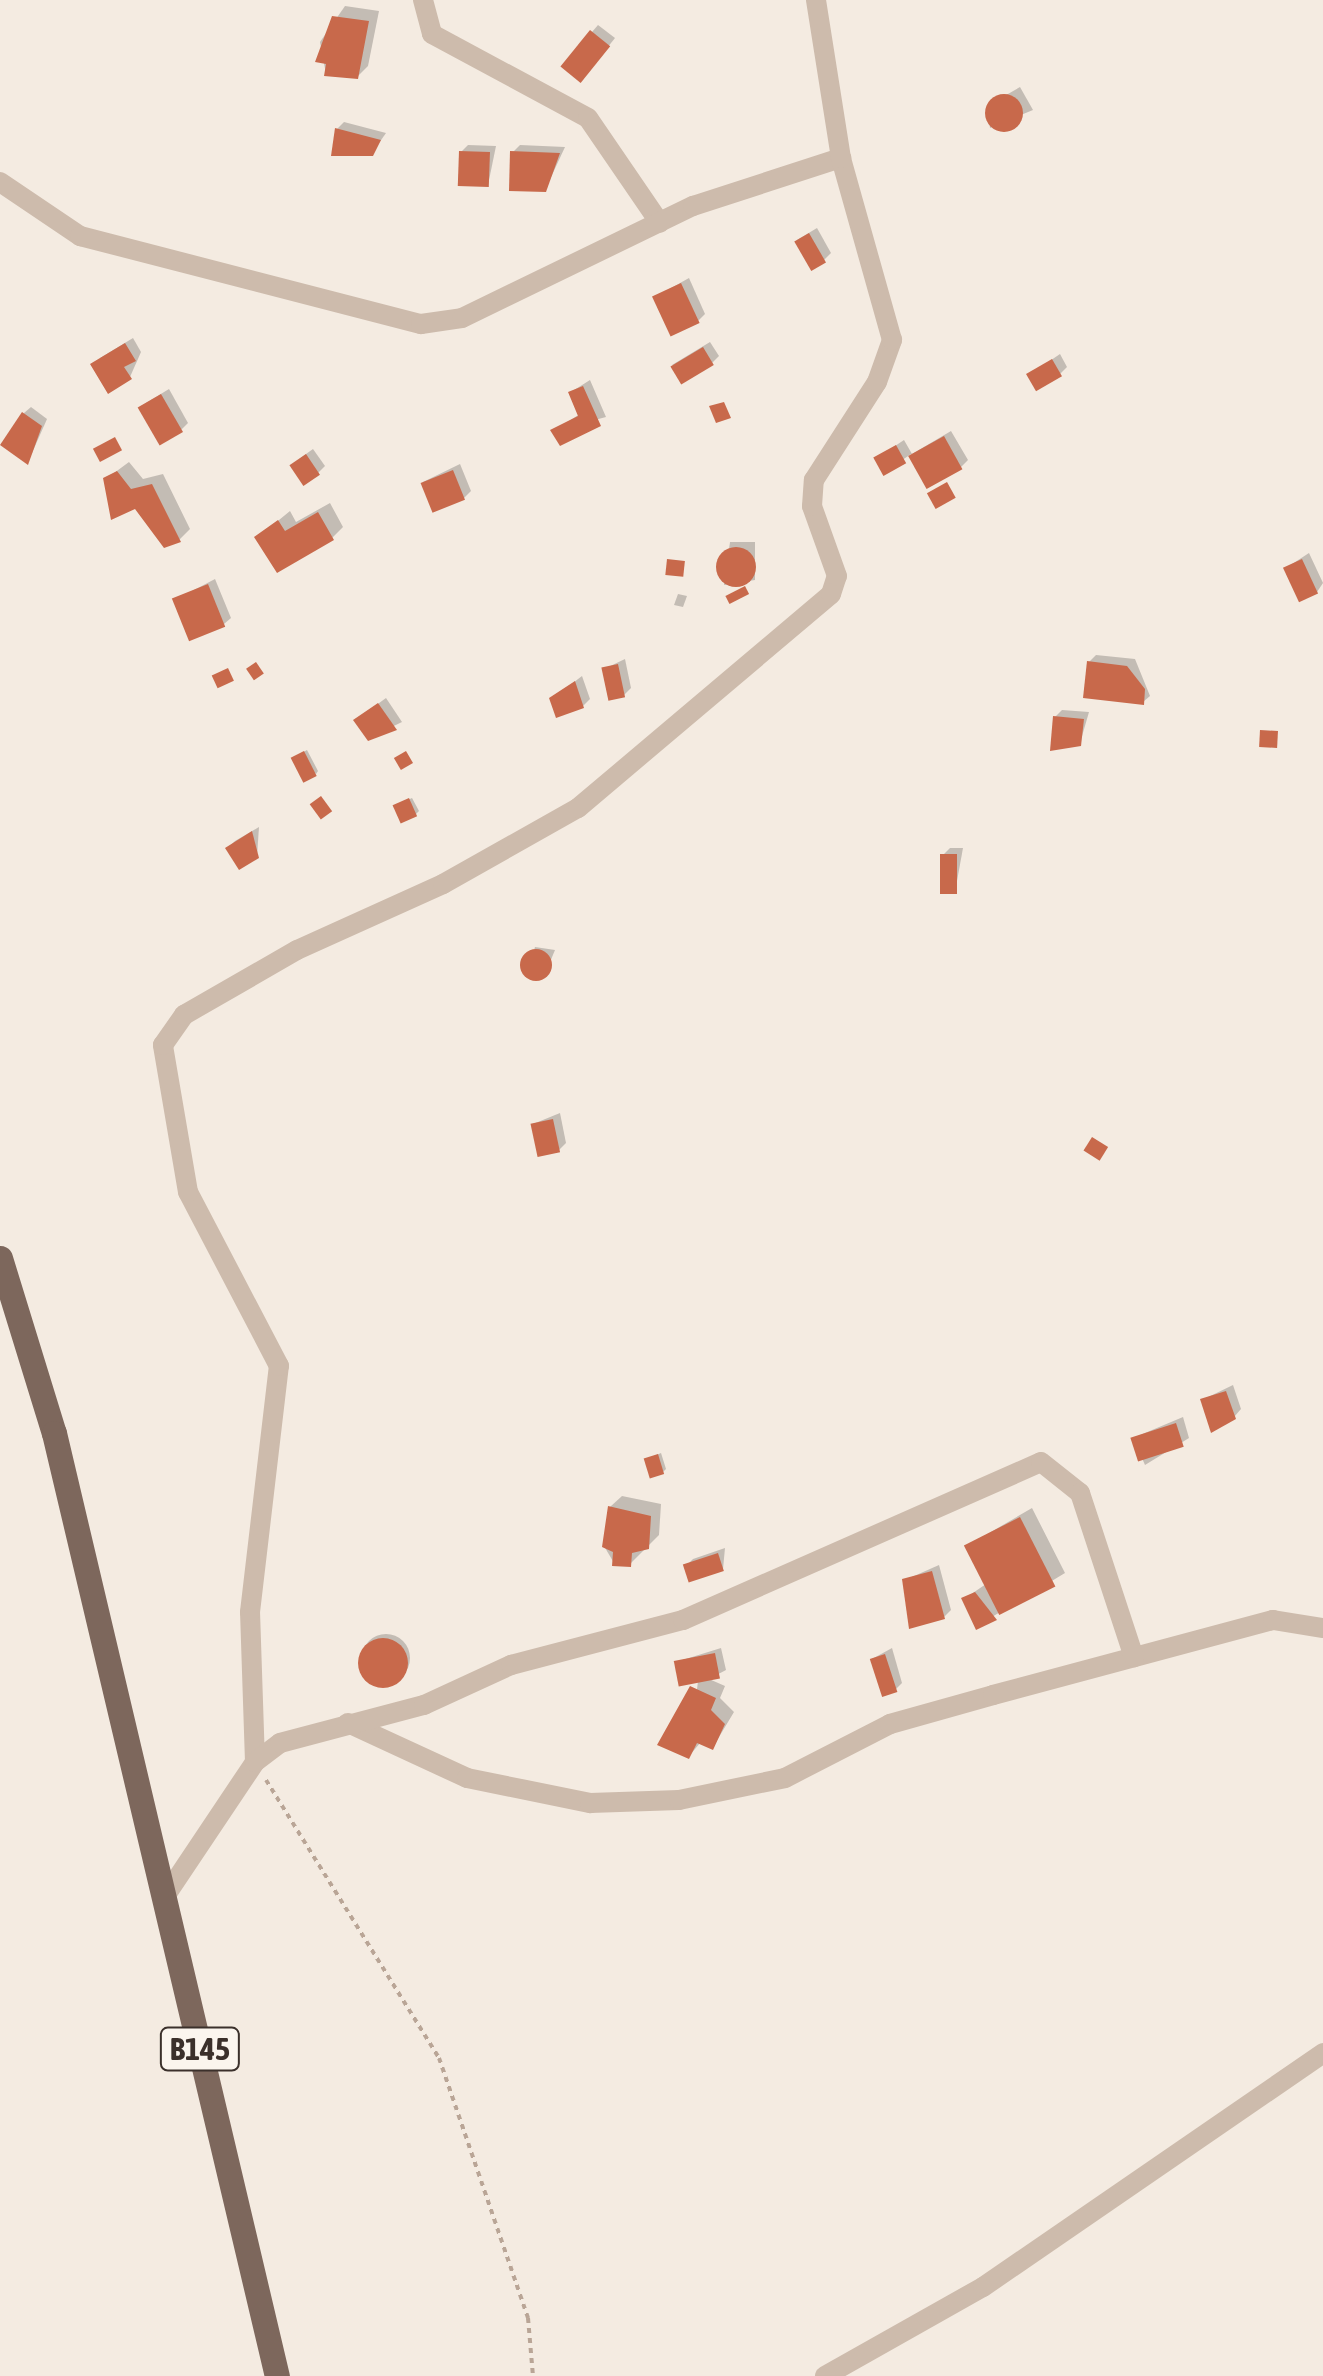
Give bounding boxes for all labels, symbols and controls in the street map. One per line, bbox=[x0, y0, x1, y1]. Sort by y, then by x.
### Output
road number: B145 bbox=[158, 2022, 242, 2076]

